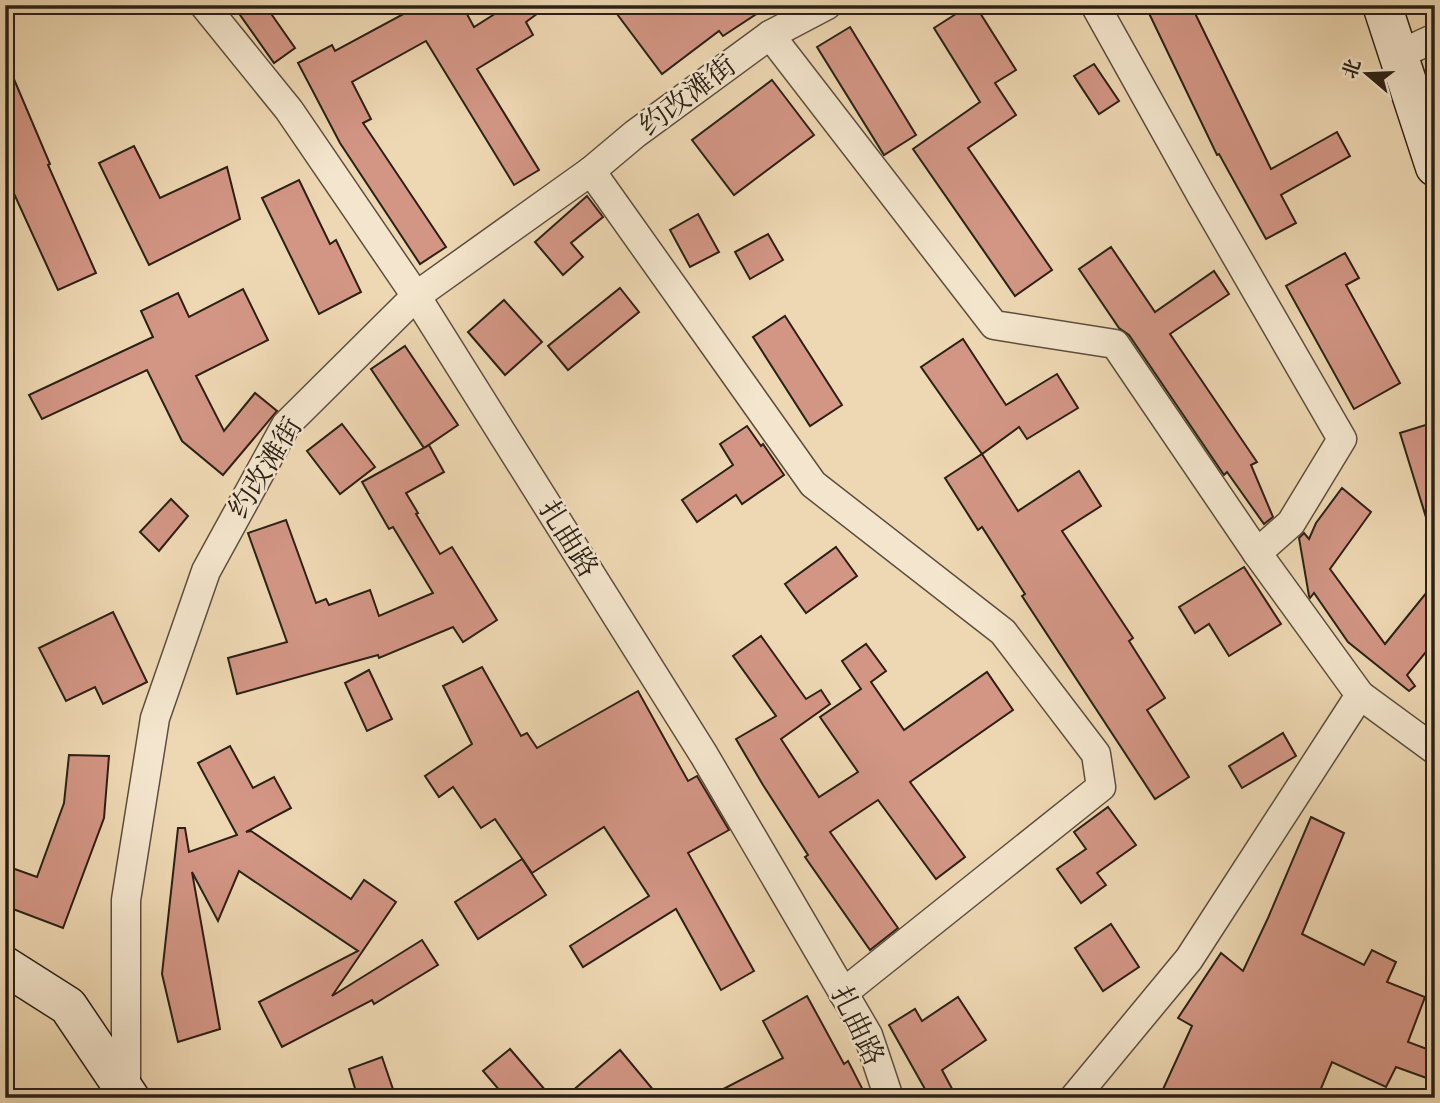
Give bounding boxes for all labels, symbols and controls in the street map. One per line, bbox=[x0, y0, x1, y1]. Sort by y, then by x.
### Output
north arrow bbox=[1332, 38, 1402, 108]
street label: 约改滩街 bbox=[633, 48, 743, 144]
text: 北 bbox=[1338, 56, 1366, 82]
street label: 约改滩街 bbox=[221, 411, 311, 525]
street label: 扎曲路 bbox=[531, 494, 605, 584]
street label: 扎曲路 bbox=[823, 981, 891, 1071]

